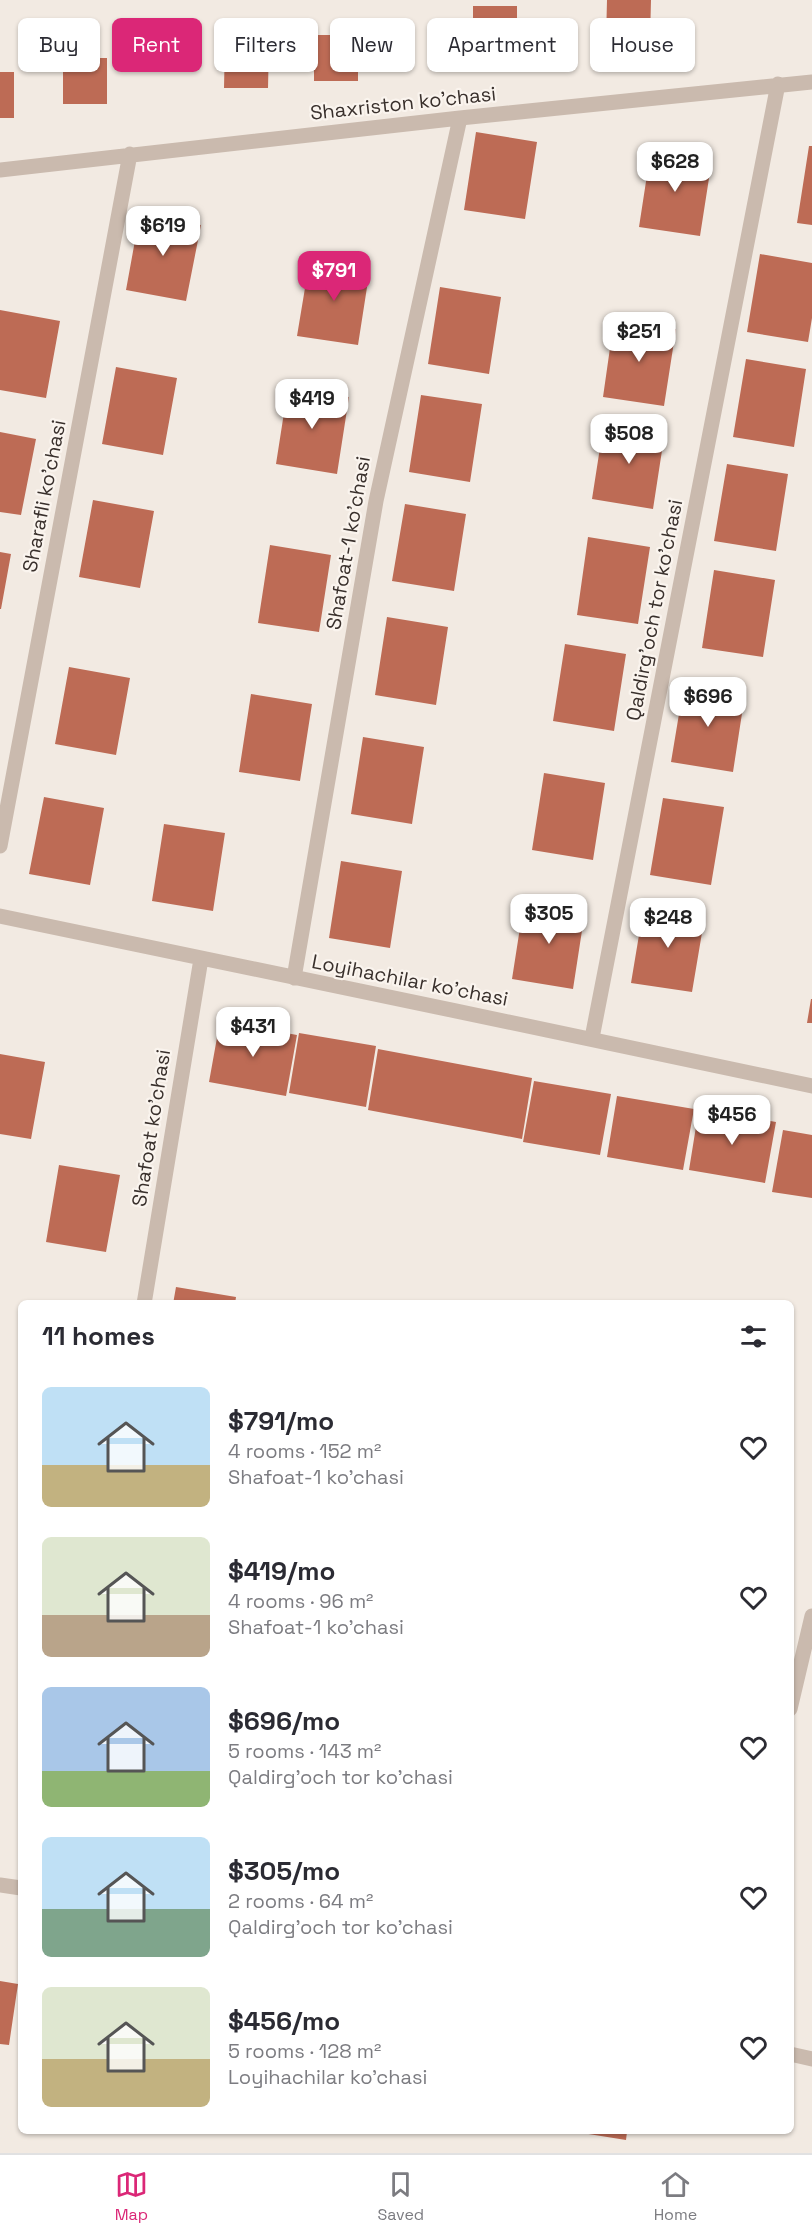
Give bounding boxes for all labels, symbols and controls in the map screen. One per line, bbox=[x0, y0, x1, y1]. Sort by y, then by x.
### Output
chip: Buy bbox=[18, 18, 100, 72]
chip: Rent bbox=[112, 18, 202, 72]
chip: Filters bbox=[214, 18, 318, 72]
chip: New bbox=[330, 18, 415, 72]
chip: Apartment bbox=[427, 18, 578, 72]
chip: House bbox=[590, 18, 695, 72]
street label: Shaxriston ko'chasi bbox=[309, 80, 497, 126]
pin: $628 bbox=[639, 142, 711, 193]
text: $628 bbox=[651, 148, 699, 174]
pin: $619 bbox=[127, 206, 199, 257]
text: $619 bbox=[140, 212, 186, 238]
pin: $791 bbox=[298, 251, 370, 302]
text: $791 bbox=[312, 257, 356, 283]
pin: $251 bbox=[603, 312, 675, 363]
text: $251 bbox=[617, 318, 661, 344]
pin: $419 bbox=[276, 379, 348, 430]
text: $419 bbox=[289, 385, 335, 411]
pin: $508 bbox=[593, 414, 665, 465]
street label: Sharafli ko'chasi bbox=[16, 418, 72, 574]
text: $508 bbox=[604, 420, 654, 446]
street label: Shafoat-1 ko'chasi bbox=[320, 454, 376, 632]
street label: Qaldirg'och tor ko'chasi bbox=[620, 497, 688, 723]
pin: $696 bbox=[672, 677, 744, 728]
text: $696 bbox=[683, 683, 733, 709]
pin: $305 bbox=[513, 894, 585, 945]
pin: $248 bbox=[632, 898, 704, 949]
text: $305 bbox=[524, 900, 574, 926]
text: $248 bbox=[644, 904, 692, 930]
street label: Loyihachilar ko'chasi bbox=[310, 948, 510, 1012]
pin: $431 bbox=[217, 1007, 289, 1058]
text: $431 bbox=[230, 1013, 276, 1039]
street label: Shafoat ko'chasi bbox=[126, 1048, 176, 1208]
pin: $456 bbox=[696, 1095, 768, 1146]
text: $456 bbox=[707, 1101, 757, 1127]
text: 11 homes bbox=[42, 1319, 155, 1353]
icon: filters bbox=[737, 1320, 770, 1353]
text: $791/mo bbox=[228, 1404, 334, 1438]
icon: home bbox=[90, 1411, 162, 1483]
icon: heart bbox=[737, 1431, 770, 1464]
text: 4 rooms · 152 m² bbox=[228, 1438, 381, 1464]
text: Shafoat-1 ko'chasi bbox=[228, 1464, 404, 1490]
text: $419/mo bbox=[228, 1554, 335, 1588]
icon: home bbox=[90, 1561, 162, 1633]
icon: heart bbox=[737, 1581, 770, 1614]
text: 4 rooms · 96 m² bbox=[228, 1588, 373, 1614]
text: Shafoat-1 ko'chasi bbox=[228, 1614, 404, 1640]
text: $696/mo bbox=[228, 1704, 340, 1738]
icon: home bbox=[90, 1711, 162, 1783]
icon: heart bbox=[737, 1731, 770, 1764]
text: 5 rooms · 143 m² bbox=[228, 1738, 381, 1764]
text: Qaldirg'och tor ko'chasi bbox=[228, 1764, 453, 1790]
text: $305/mo bbox=[228, 1854, 340, 1888]
icon: home bbox=[90, 1861, 162, 1933]
icon: heart bbox=[737, 1881, 770, 1914]
text: 2 rooms · 64 m² bbox=[228, 1888, 373, 1914]
text: Qaldirg'och tor ko'chasi bbox=[228, 1914, 453, 1940]
text: $456/mo bbox=[228, 2004, 340, 2038]
icon: home bbox=[90, 2011, 162, 2083]
icon: heart bbox=[737, 2031, 770, 2064]
text: 5 rooms · 128 m² bbox=[228, 2038, 381, 2064]
text: Loyihachilar ko'chasi bbox=[228, 2064, 427, 2090]
tab: Map bbox=[115, 2168, 148, 2225]
tab: Saved bbox=[378, 2168, 424, 2225]
tab: Home bbox=[654, 2168, 697, 2225]

